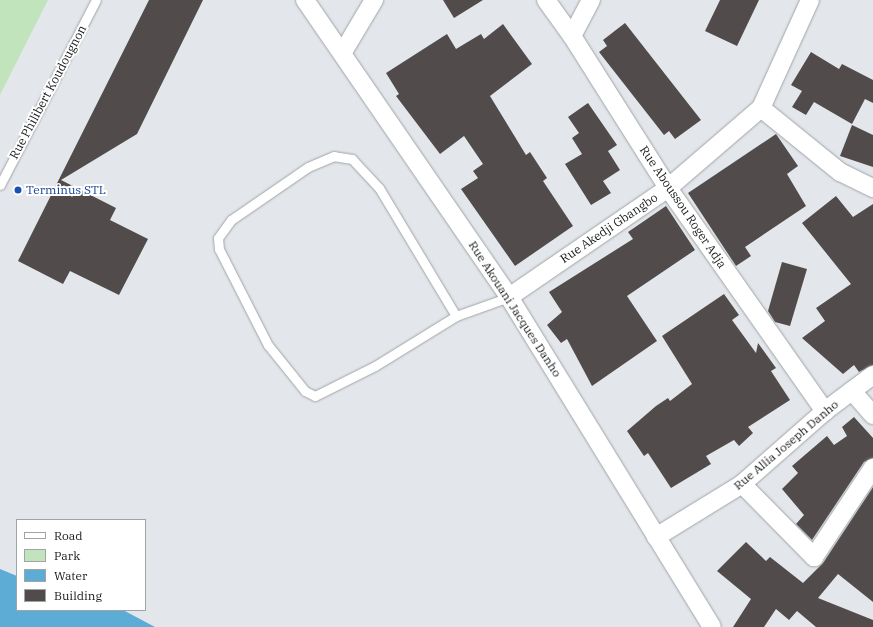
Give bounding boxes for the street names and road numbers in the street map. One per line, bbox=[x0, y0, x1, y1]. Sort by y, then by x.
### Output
street label: Rue Philibert Koudougnon bbox=[7, 23, 89, 161]
street label: Rue Aboussou Roger Adja bbox=[637, 143, 729, 271]
street label: Rue Akedji Gbangbo bbox=[558, 190, 660, 266]
street label: Rue Akouani Jacques Danho bbox=[466, 238, 564, 380]
street label: Rue Allia Joseph Danho bbox=[731, 397, 841, 493]

